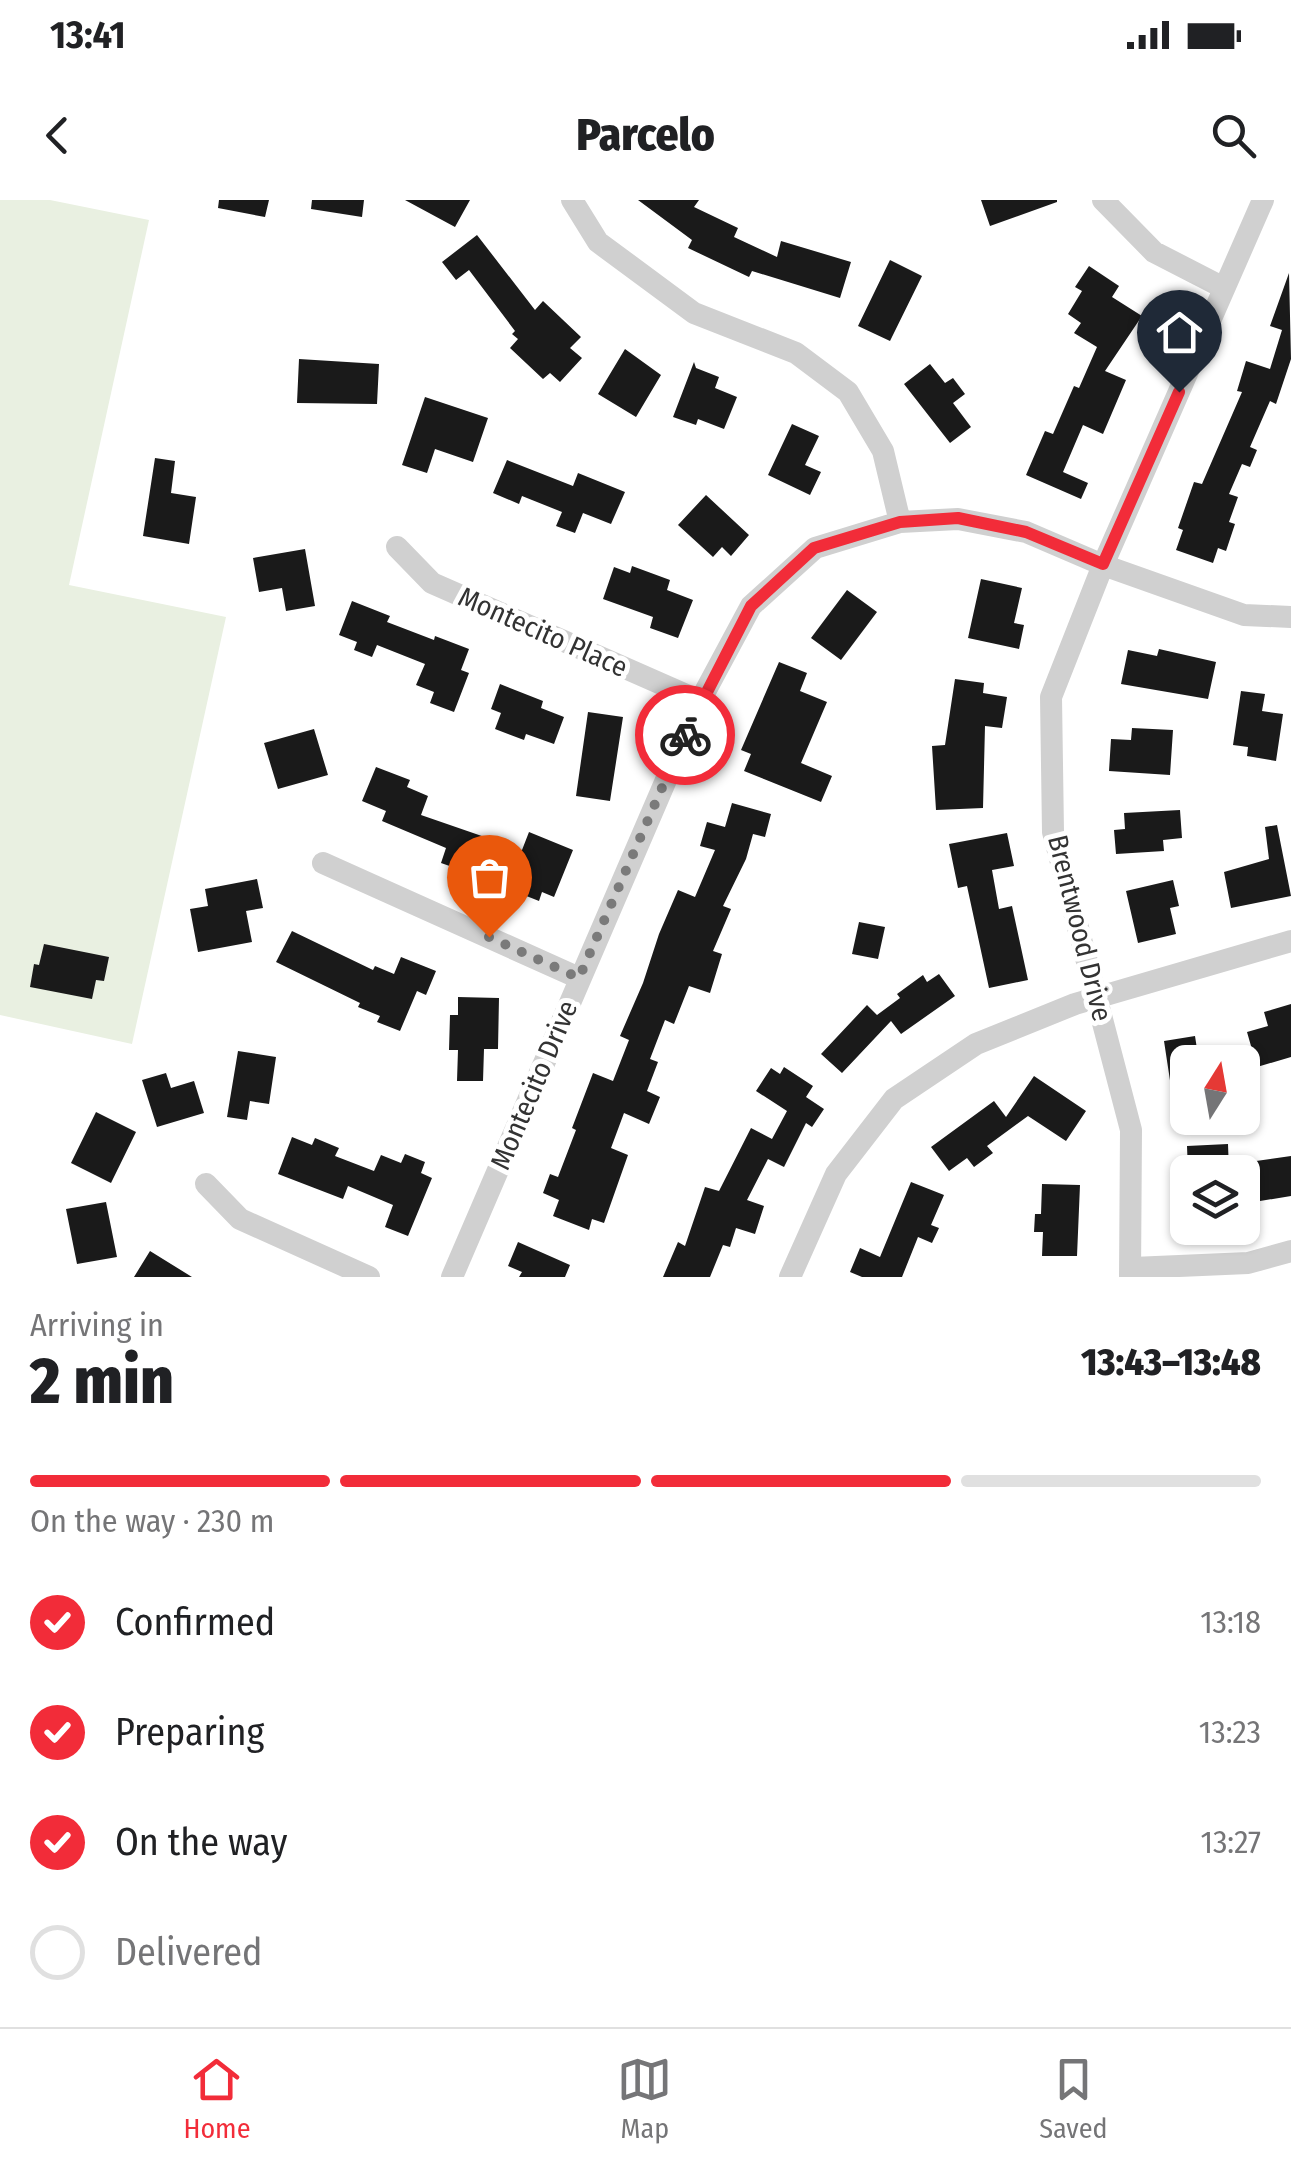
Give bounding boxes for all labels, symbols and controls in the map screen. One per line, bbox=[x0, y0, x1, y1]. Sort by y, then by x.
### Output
text: 13:41 bbox=[50, 12, 126, 58]
icon: back bbox=[30, 108, 85, 163]
text: Parcelo bbox=[576, 108, 715, 162]
icon: search bbox=[1206, 108, 1261, 163]
pin bbox=[1137, 290, 1222, 393]
icon: home bbox=[1152, 305, 1207, 360]
street label: Montecito Place bbox=[453, 580, 633, 684]
courier bbox=[635, 685, 735, 785]
icon: bike bbox=[658, 708, 713, 763]
street label: Brentwood Drive bbox=[1041, 831, 1119, 1025]
pin bbox=[447, 835, 532, 938]
icon: bag bbox=[462, 850, 517, 905]
street label: Montecito Drive bbox=[484, 996, 584, 1174]
north arrow bbox=[1170, 1045, 1260, 1135]
map controls bbox=[1170, 1045, 1260, 1245]
button: layers bbox=[1170, 1155, 1260, 1245]
text: Arriving in bbox=[30, 1306, 164, 1344]
text: 13:43–13:48 bbox=[1081, 1339, 1261, 1385]
text: 2 min bbox=[30, 1342, 174, 1420]
text: On the way · 230 m bbox=[30, 1502, 274, 1540]
icon: check bbox=[30, 1595, 85, 1650]
text: Confirmed bbox=[115, 1599, 275, 1645]
text: 13:18 bbox=[1200, 1603, 1261, 1641]
icon: check bbox=[30, 1705, 85, 1760]
text: Preparing bbox=[115, 1709, 264, 1755]
text: 13:23 bbox=[1199, 1713, 1261, 1751]
icon: check bbox=[30, 1815, 85, 1870]
text: On the way bbox=[115, 1819, 287, 1865]
text: 13:27 bbox=[1200, 1823, 1261, 1861]
text: Delivered bbox=[115, 1929, 262, 1975]
tab: Home bbox=[183, 2052, 250, 2145]
tab: Map bbox=[617, 2052, 672, 2145]
tab: Saved bbox=[1039, 2052, 1108, 2145]

